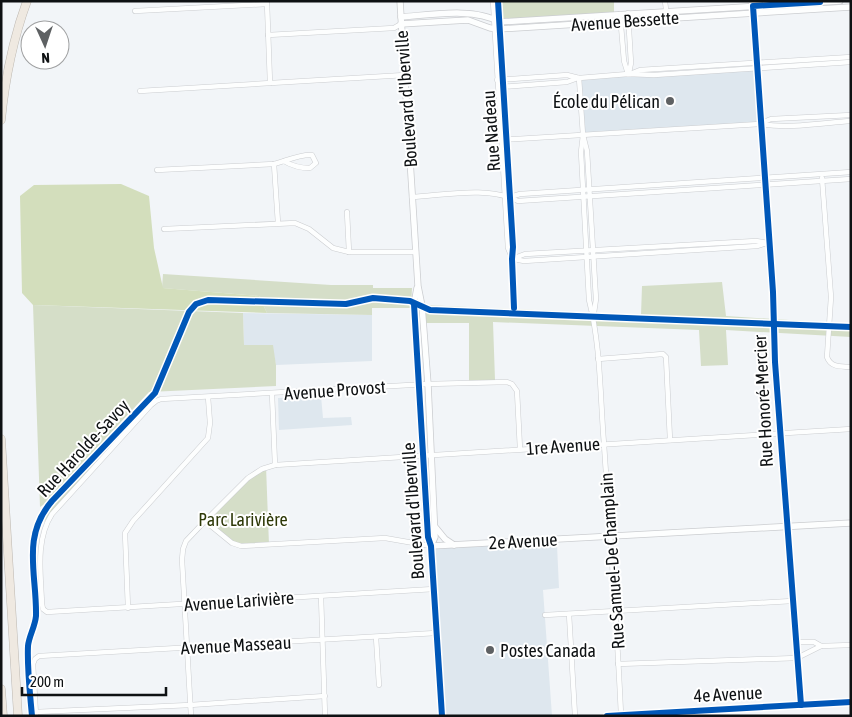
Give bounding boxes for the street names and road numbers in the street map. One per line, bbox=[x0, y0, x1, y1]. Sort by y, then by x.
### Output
street label: Avenue Bessette bbox=[570, 7, 680, 35]
street label: Boulevard d'Iberville bbox=[391, 30, 421, 168]
street label: Rue Nadeau bbox=[478, 90, 504, 172]
street label: Rue Honoré-Mercier bbox=[749, 334, 777, 468]
street label: Avenue Provost bbox=[283, 376, 387, 404]
street label: Rue Harolde-Savoy bbox=[32, 395, 134, 501]
street label: 1re Avenue bbox=[525, 433, 601, 459]
street label: Boulevard d'Iberville bbox=[398, 442, 428, 580]
street label: Rue Samuel-De Champlain bbox=[595, 472, 629, 650]
street label: 2e Avenue bbox=[488, 529, 558, 553]
street label: Avenue Larivière bbox=[183, 587, 295, 615]
street label: Avenue Masseau bbox=[180, 632, 292, 658]
street label: 4e Avenue bbox=[693, 682, 763, 706]

